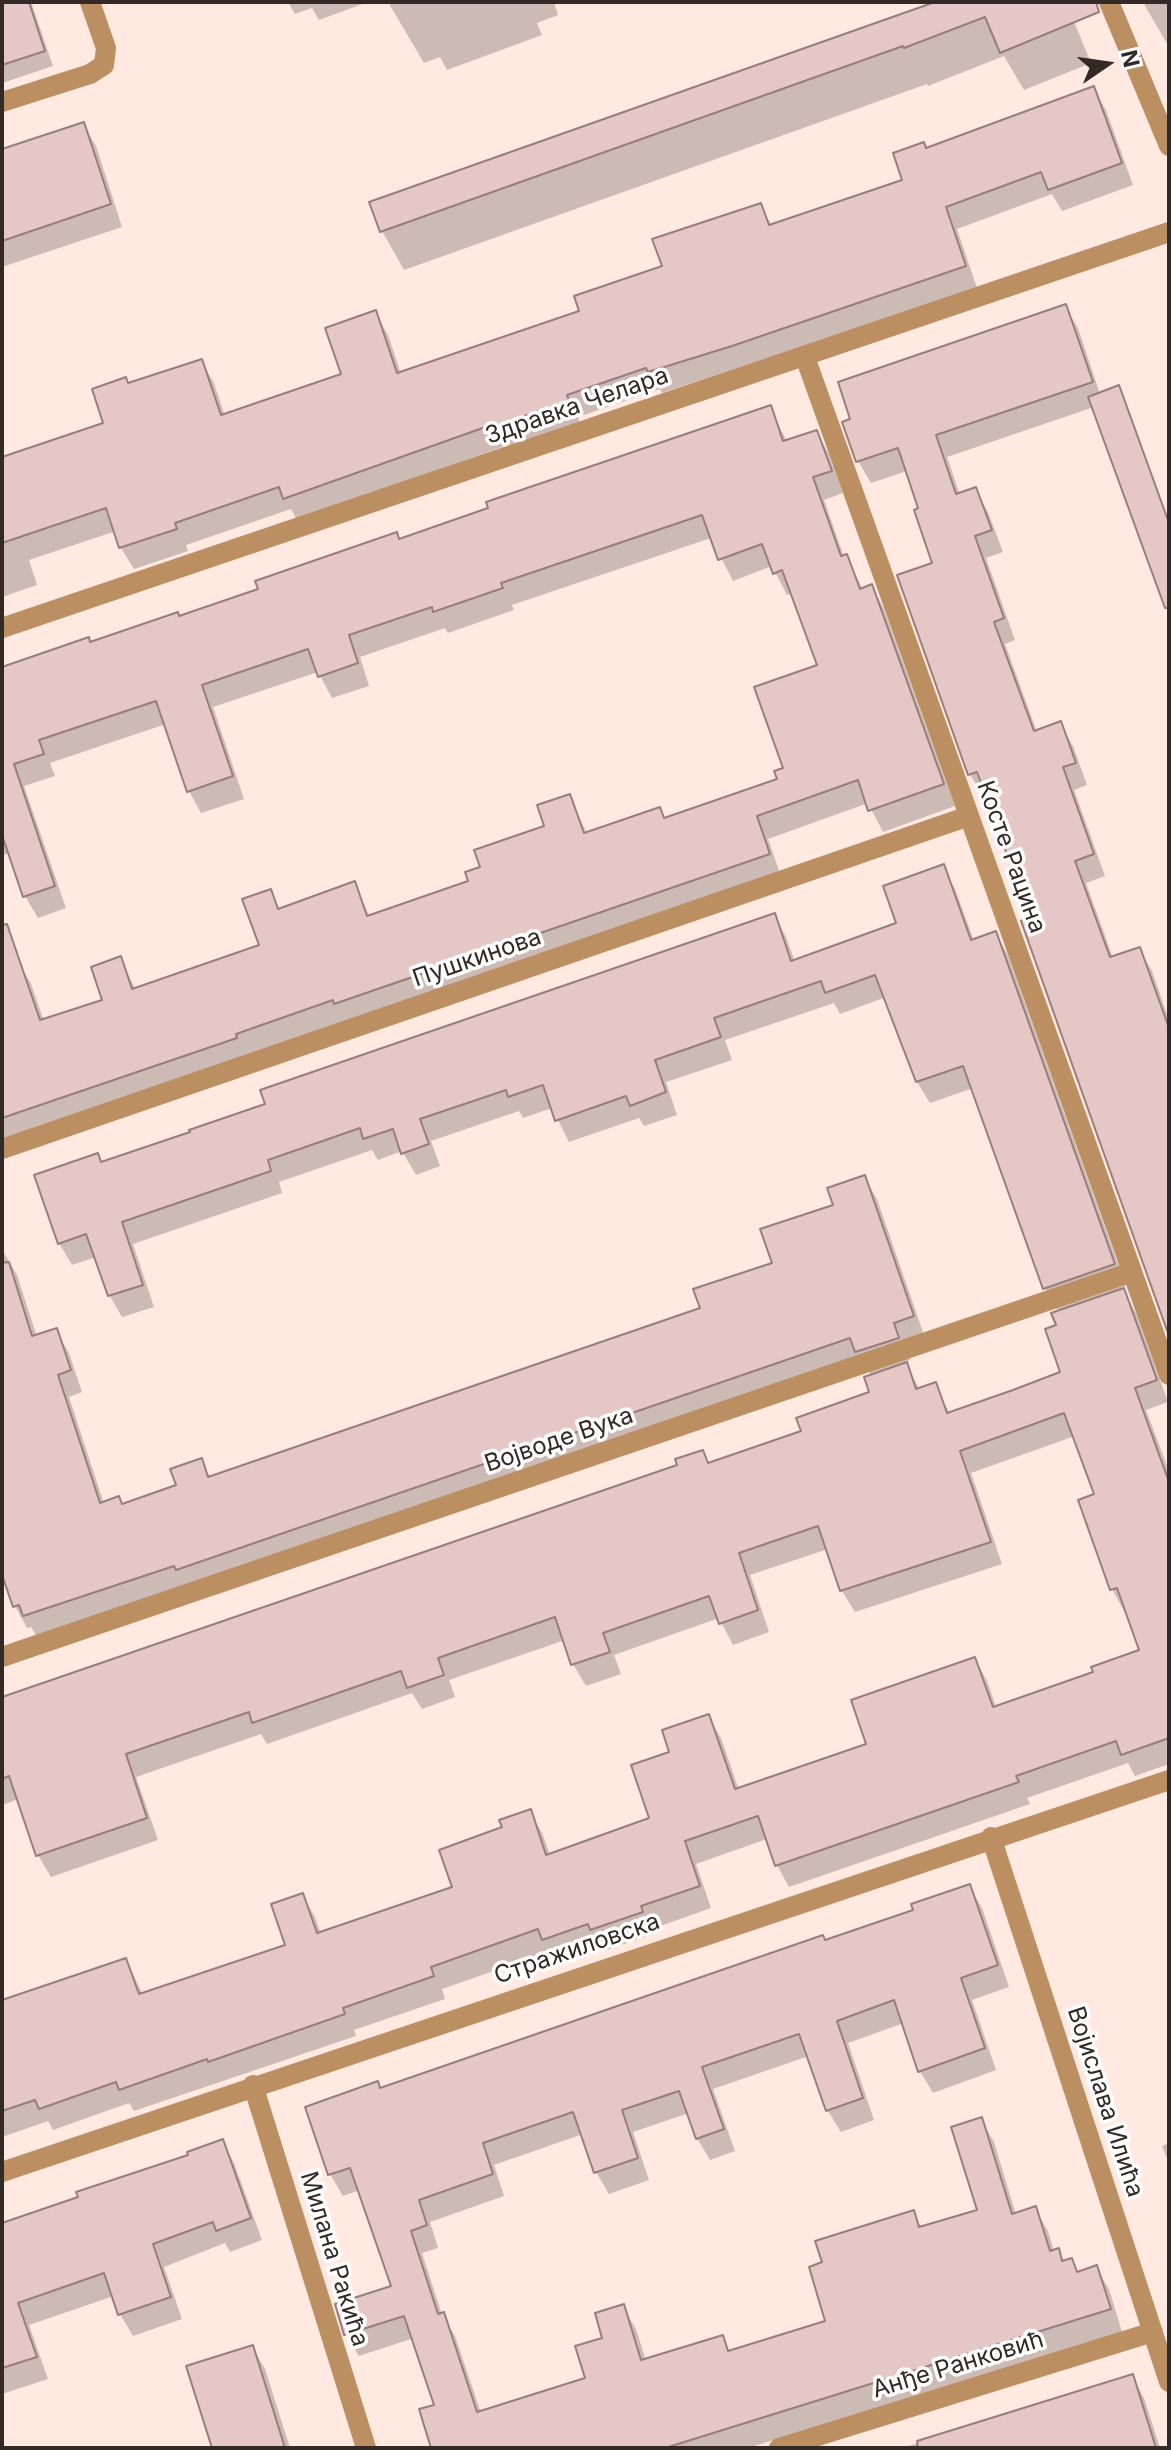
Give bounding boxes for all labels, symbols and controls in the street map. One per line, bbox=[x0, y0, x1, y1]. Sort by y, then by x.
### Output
north arrow bbox=[1067, 24, 1147, 104]
text: N bbox=[1116, 48, 1145, 70]
street label: Здравка Челара bbox=[482, 361, 672, 451]
street label: Косте Рацина bbox=[970, 777, 1052, 937]
street label: Пушкинова bbox=[409, 923, 545, 993]
street label: Војводе Вука bbox=[481, 1401, 637, 1479]
street label: Стражиловска bbox=[490, 1907, 664, 1991]
street label: Војислава Илића bbox=[1061, 2003, 1149, 2201]
street label: Милана Ракића bbox=[294, 2168, 374, 2350]
street label: Анђе Ранковић bbox=[869, 2325, 1047, 2405]

